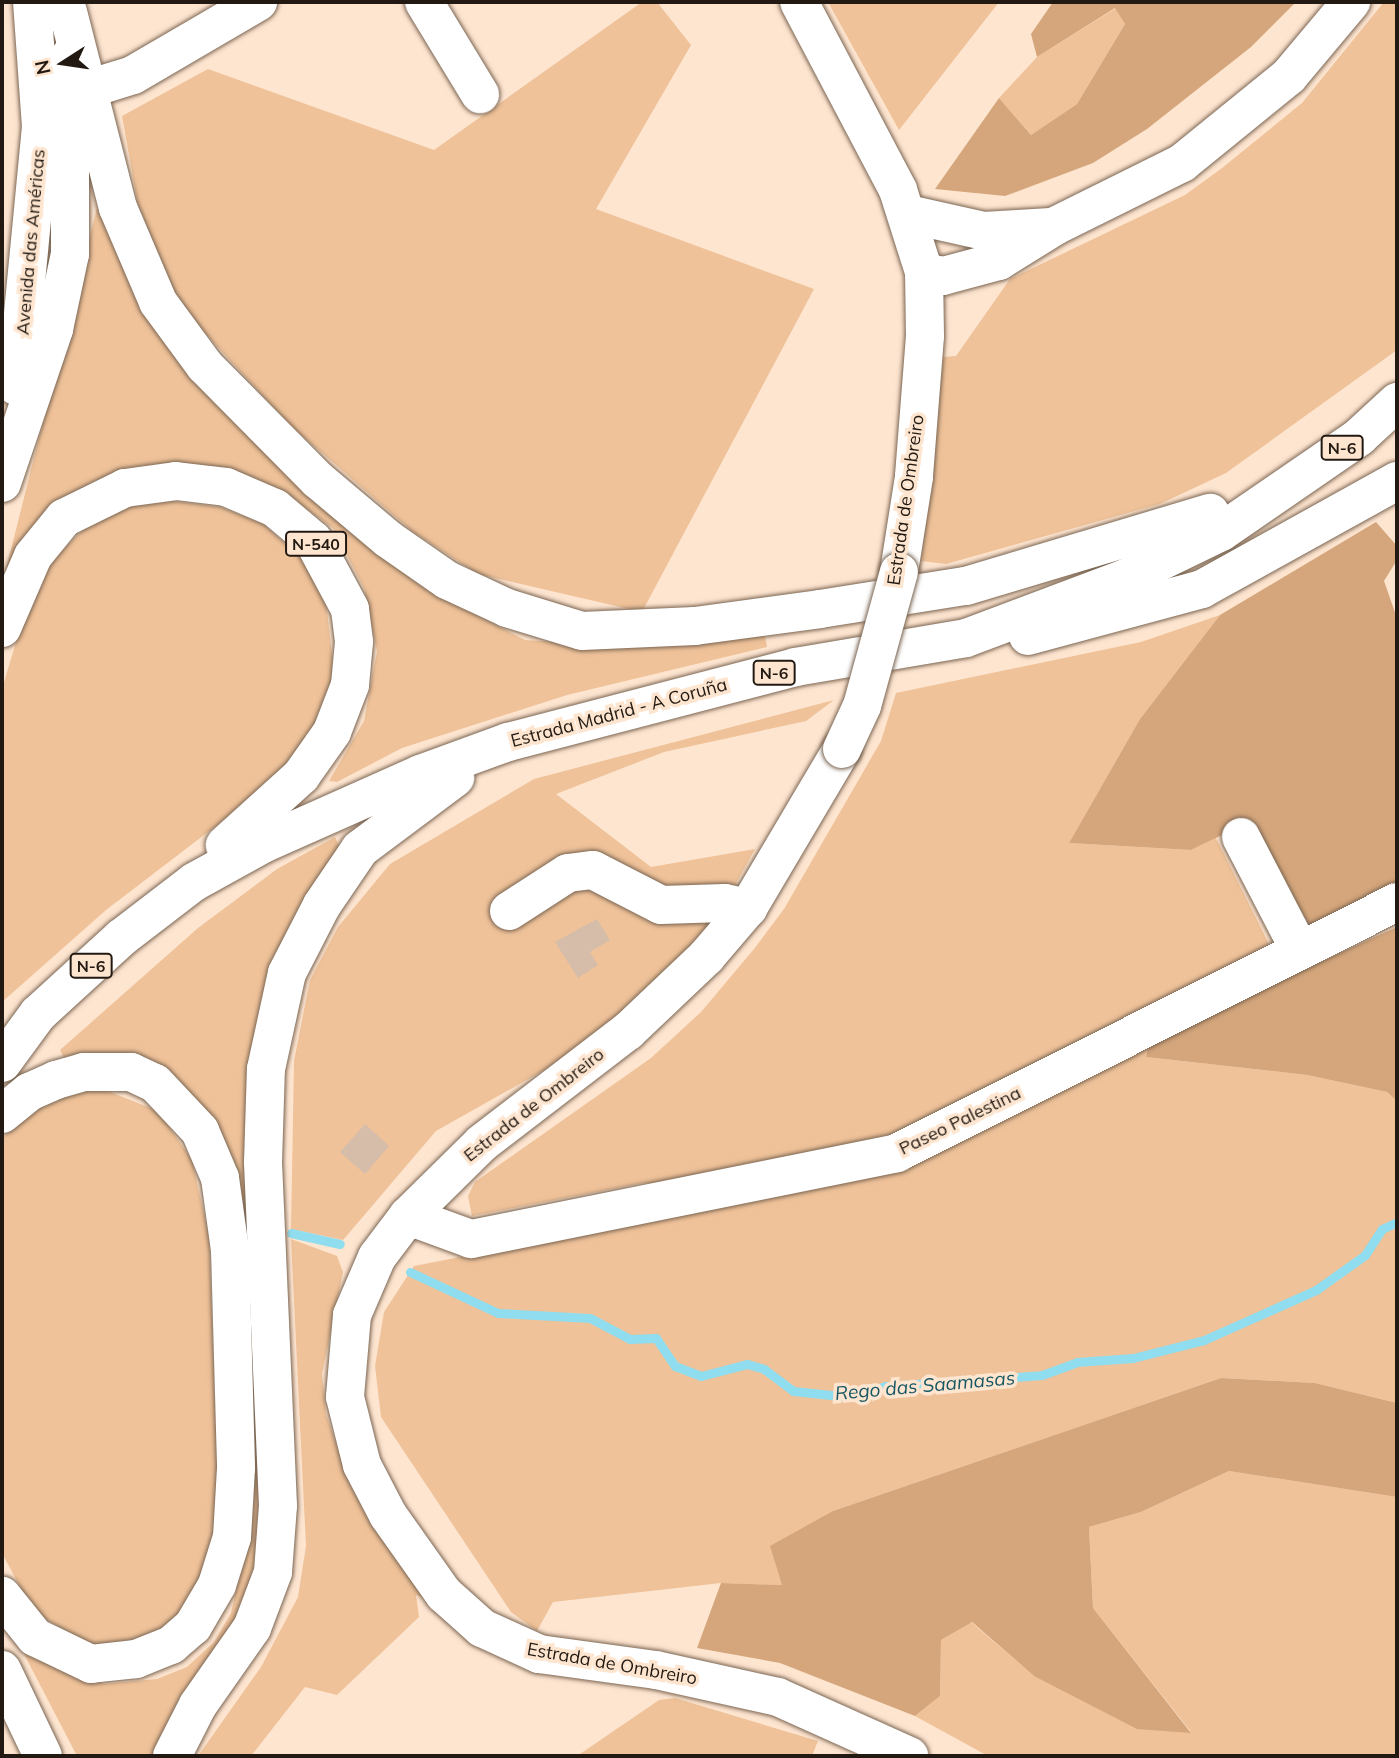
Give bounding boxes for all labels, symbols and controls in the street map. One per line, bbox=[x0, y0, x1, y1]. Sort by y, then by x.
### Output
north arrow bbox=[28, 28, 98, 98]
text: N bbox=[29, 58, 56, 77]
street label: Avenida das Américas bbox=[12, 148, 50, 336]
street label: Estrada de Ombreiro bbox=[883, 413, 929, 587]
road number: N-6 bbox=[1319, 436, 1365, 461]
road number: N-540 bbox=[284, 531, 348, 556]
road number: N-6 bbox=[751, 660, 797, 686]
street label: Estrada Madrid - A Coruña bbox=[508, 674, 730, 752]
road number: N-6 bbox=[68, 954, 114, 978]
street label: Estrada de Ombreiro bbox=[460, 1044, 608, 1166]
street label: Paseo Palestina bbox=[896, 1082, 1024, 1160]
water label: Rego das Saamasas bbox=[834, 1367, 1016, 1405]
street label: Estrada de Ombreiro bbox=[525, 1638, 699, 1690]

